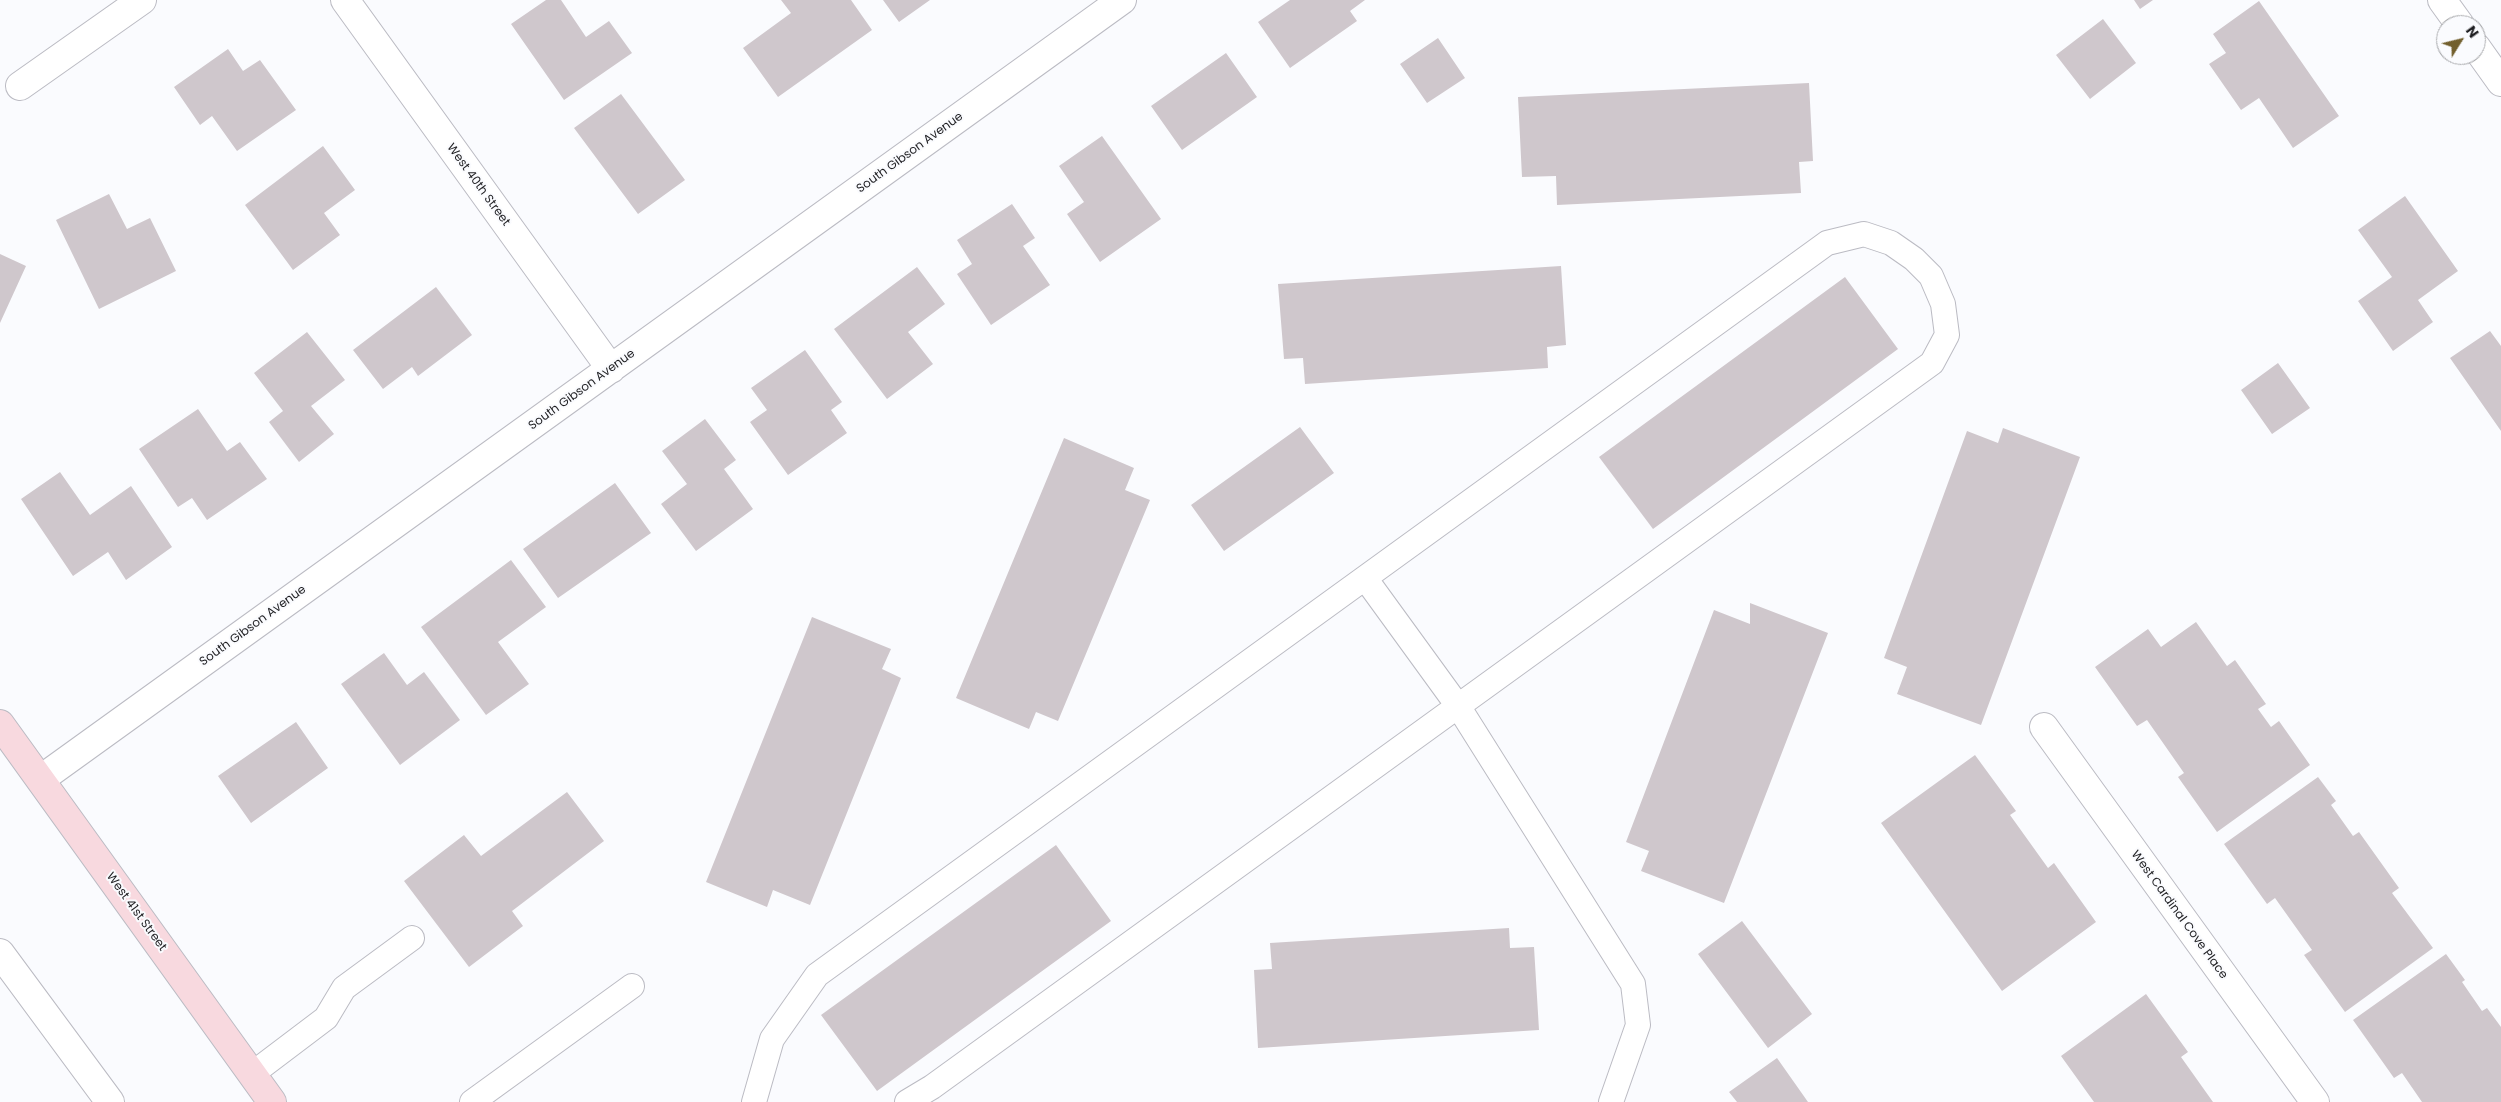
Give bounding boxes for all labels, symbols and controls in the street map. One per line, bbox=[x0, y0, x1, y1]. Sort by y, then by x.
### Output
north arrow bbox=[2436, 15, 2486, 65]
text: N bbox=[2461, 22, 2484, 42]
street label: South Gibson Avenue bbox=[854, 110, 966, 196]
street label: West 40th Street bbox=[443, 141, 513, 229]
street label: South Gibson Avenue bbox=[526, 347, 638, 433]
street label: South Gibson Avenue bbox=[197, 583, 309, 669]
street label: West Cardinal Cove Place bbox=[2128, 848, 2230, 982]
street label: West 41st Street bbox=[103, 870, 169, 954]

